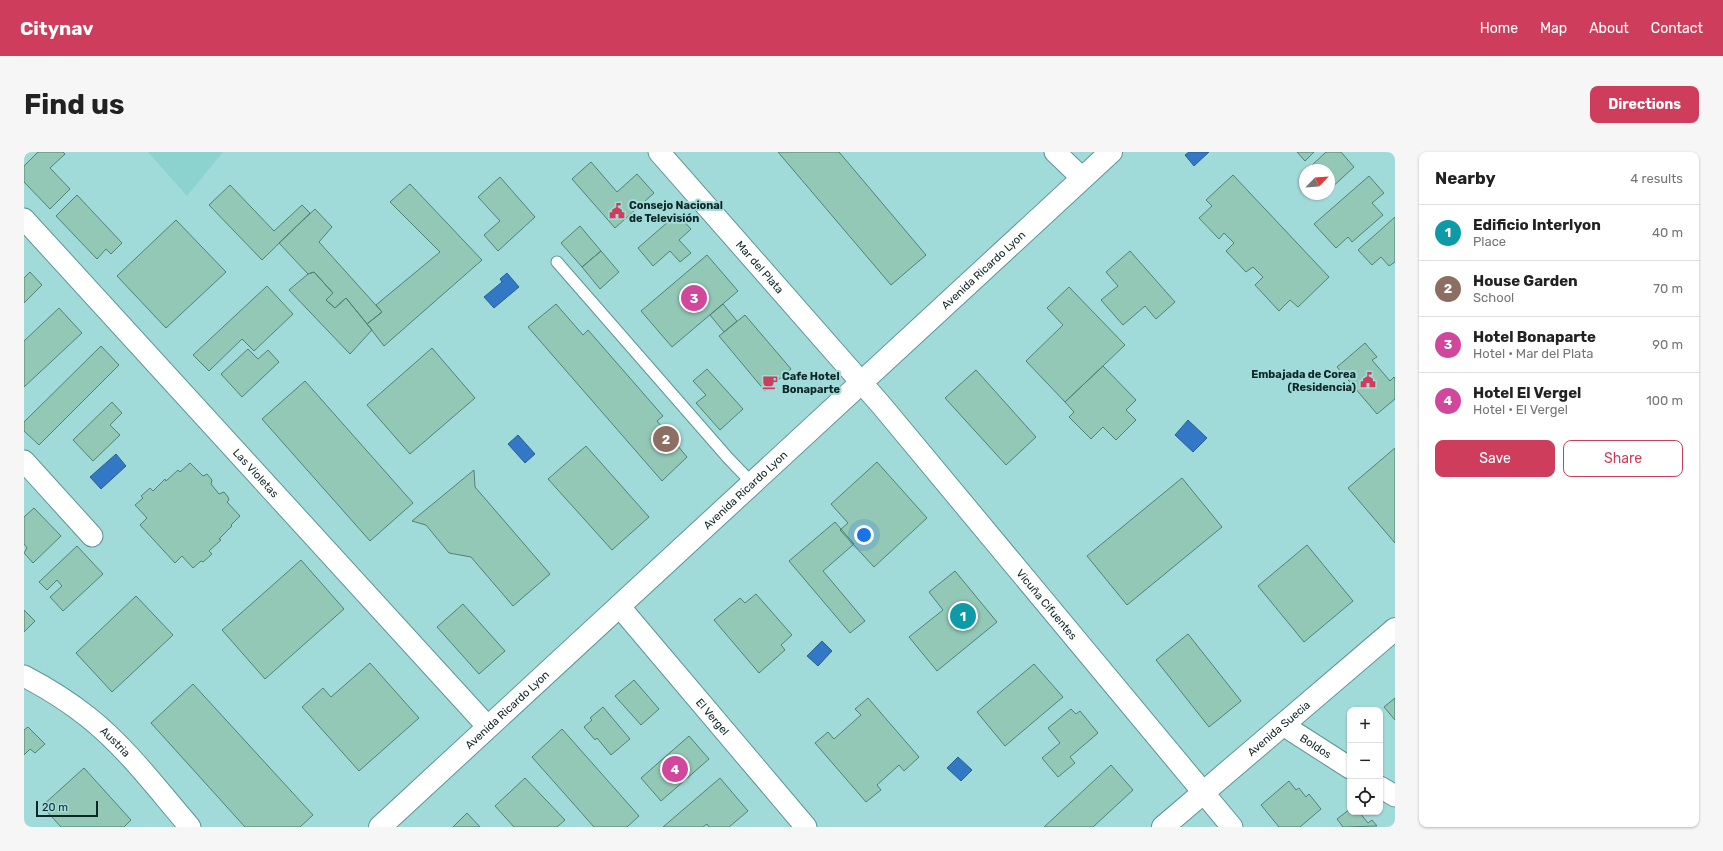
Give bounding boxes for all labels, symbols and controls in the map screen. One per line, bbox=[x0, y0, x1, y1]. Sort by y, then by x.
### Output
text: Citynav bbox=[20, 17, 93, 40]
text: Home bbox=[1480, 20, 1518, 37]
text: Map bbox=[1540, 20, 1567, 37]
text: About bbox=[1589, 20, 1629, 37]
text: Contact bbox=[1651, 20, 1703, 37]
button: Directions bbox=[1590, 86, 1699, 123]
text: Find us bbox=[24, 88, 124, 121]
north arrow bbox=[1299, 164, 1335, 200]
text: Nearby bbox=[1435, 168, 1496, 188]
text: 4 results bbox=[1630, 171, 1683, 186]
place label: Consejo Nacional de Televisión bbox=[629, 199, 723, 225]
public building icon: Consejo Nacional de Televisión bbox=[608, 202, 626, 220]
text: Edificio Interlyon bbox=[1473, 216, 1601, 234]
text: 1 bbox=[1445, 225, 1451, 240]
text: 40 m bbox=[1652, 225, 1683, 240]
street label: Avenida Ricardo Lyon bbox=[939, 228, 1028, 312]
text: Place bbox=[1473, 234, 1506, 249]
street label: Mar del Plata bbox=[733, 238, 786, 296]
text: House Garden bbox=[1473, 272, 1578, 290]
text: 2 bbox=[1444, 281, 1452, 296]
text: 70 m bbox=[1653, 281, 1683, 296]
pin: 3 bbox=[681, 283, 707, 313]
text: School bbox=[1473, 290, 1514, 305]
text: Hotel Bonaparte bbox=[1473, 328, 1596, 346]
text: 3 bbox=[1444, 337, 1452, 352]
text: 90 m bbox=[1652, 337, 1683, 352]
text: Hotel · Mar del Plata bbox=[1473, 346, 1593, 361]
place label: Embajada de Corea (Residencia) bbox=[1251, 368, 1356, 394]
place label: Cafe Hotel Bonaparte bbox=[782, 370, 841, 396]
public building icon: Embajada de Corea (Residencia) bbox=[1359, 371, 1377, 389]
cafe icon: Cafe Hotel Bonaparte bbox=[761, 373, 779, 391]
text: Hotel El Vergel bbox=[1473, 384, 1581, 402]
text: 4 bbox=[1444, 393, 1452, 408]
text: 100 m bbox=[1646, 393, 1683, 408]
text: Hotel · El Vergel bbox=[1473, 402, 1568, 417]
pin: 2 bbox=[653, 424, 679, 454]
button: Save bbox=[1435, 440, 1555, 477]
button: Share bbox=[1563, 440, 1683, 477]
street label: Las Violetas bbox=[230, 446, 281, 501]
street label: Avenida Ricardo Lyon bbox=[701, 448, 790, 532]
your location bbox=[854, 525, 874, 545]
street label: Vicuña Cifuentes bbox=[1014, 567, 1080, 643]
pin: 1 bbox=[950, 601, 976, 631]
street label: Avenida Ricardo Lyon bbox=[463, 668, 552, 752]
street label: El Vergel bbox=[693, 696, 731, 738]
street label: Avenida Suecia bbox=[1245, 698, 1313, 759]
map controls bbox=[1347, 707, 1383, 815]
button: + bbox=[1347, 707, 1383, 743]
street label: Austria bbox=[97, 725, 133, 760]
street label: Boldos bbox=[1297, 732, 1334, 762]
button: − bbox=[1347, 743, 1383, 779]
pin: 4 bbox=[662, 754, 688, 784]
button: locate bbox=[1347, 779, 1383, 815]
scale bar bbox=[36, 799, 98, 818]
text: 20 m bbox=[42, 801, 68, 814]

